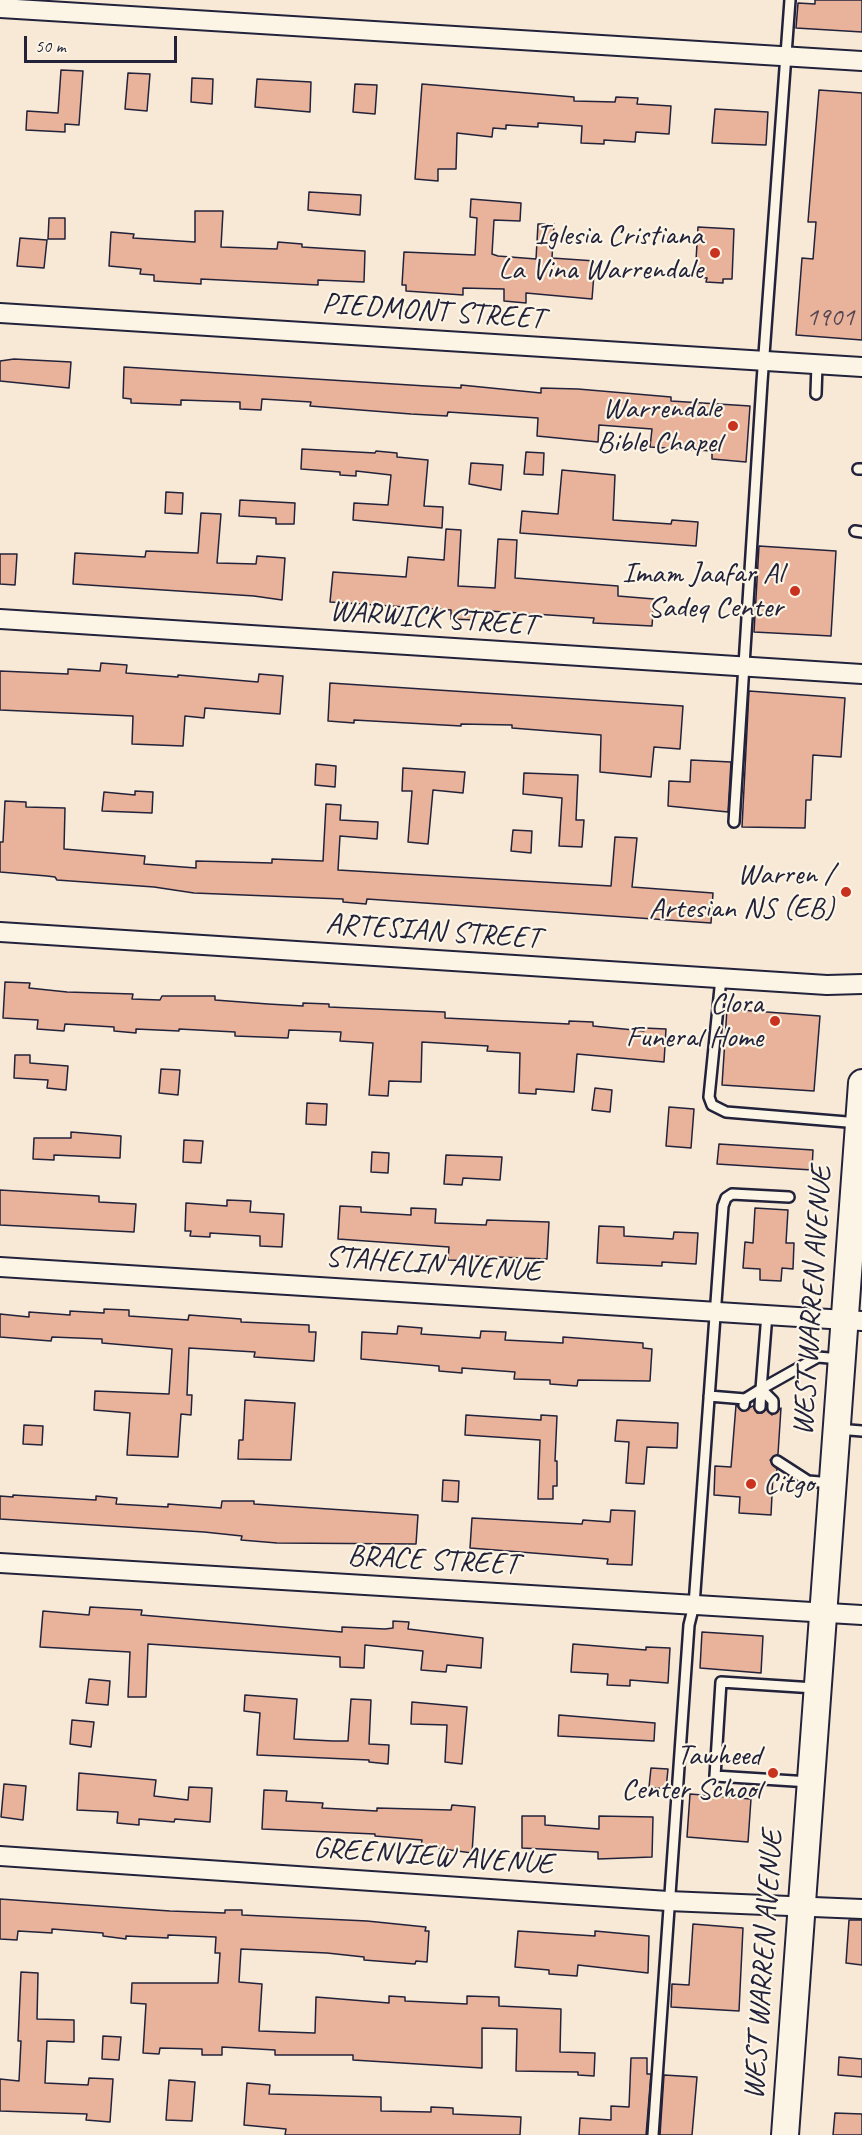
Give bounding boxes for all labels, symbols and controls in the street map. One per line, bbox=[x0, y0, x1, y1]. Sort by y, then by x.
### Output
scale bar bbox=[27, 24, 180, 62]
text: 50 m bbox=[35, 35, 66, 57]
place label: Iglesia Cristiana La Vina Warrendale bbox=[498, 218, 703, 288]
marker: Iglesia Cristiana La Vina Warrendale bbox=[708, 246, 722, 260]
street label: PIEDMONT STREET bbox=[321, 286, 545, 338]
house number: 1901 bbox=[806, 302, 854, 334]
place label: Warrendale Bible Chapel bbox=[597, 391, 721, 462]
marker: Warrendale Bible Chapel bbox=[726, 419, 740, 433]
place label: Imam Jaafar Al Sadeq Center bbox=[622, 556, 783, 626]
marker: Imam Jaafar Al Sadeq Center bbox=[788, 584, 802, 598]
street label: WARWICK STREET bbox=[328, 594, 538, 644]
place label: Warren / Artesian NS (EB) bbox=[649, 857, 834, 928]
marker: Warren / Artesian NS (EB) bbox=[839, 885, 853, 899]
street label: ARTESIAN STREET bbox=[325, 907, 541, 957]
place label: Clora Funeral Home bbox=[626, 986, 763, 1056]
marker: Clora Funeral Home bbox=[768, 1014, 782, 1028]
street label: WEST WARREN AVENUE bbox=[786, 1165, 840, 1437]
street label: STAHELIN AVENUE bbox=[324, 1240, 542, 1290]
place label: Citgo bbox=[763, 1466, 814, 1502]
marker: Citgo bbox=[744, 1477, 758, 1491]
street label: BRACE STREET bbox=[347, 1539, 519, 1583]
place label: Tawheed Center School bbox=[621, 1738, 761, 1808]
marker: Tawheed Center School bbox=[766, 1766, 780, 1780]
street label: WEST WARREN AVENUE bbox=[737, 1829, 791, 2101]
street label: GREENVIEW AVENUE bbox=[312, 1831, 554, 1883]

